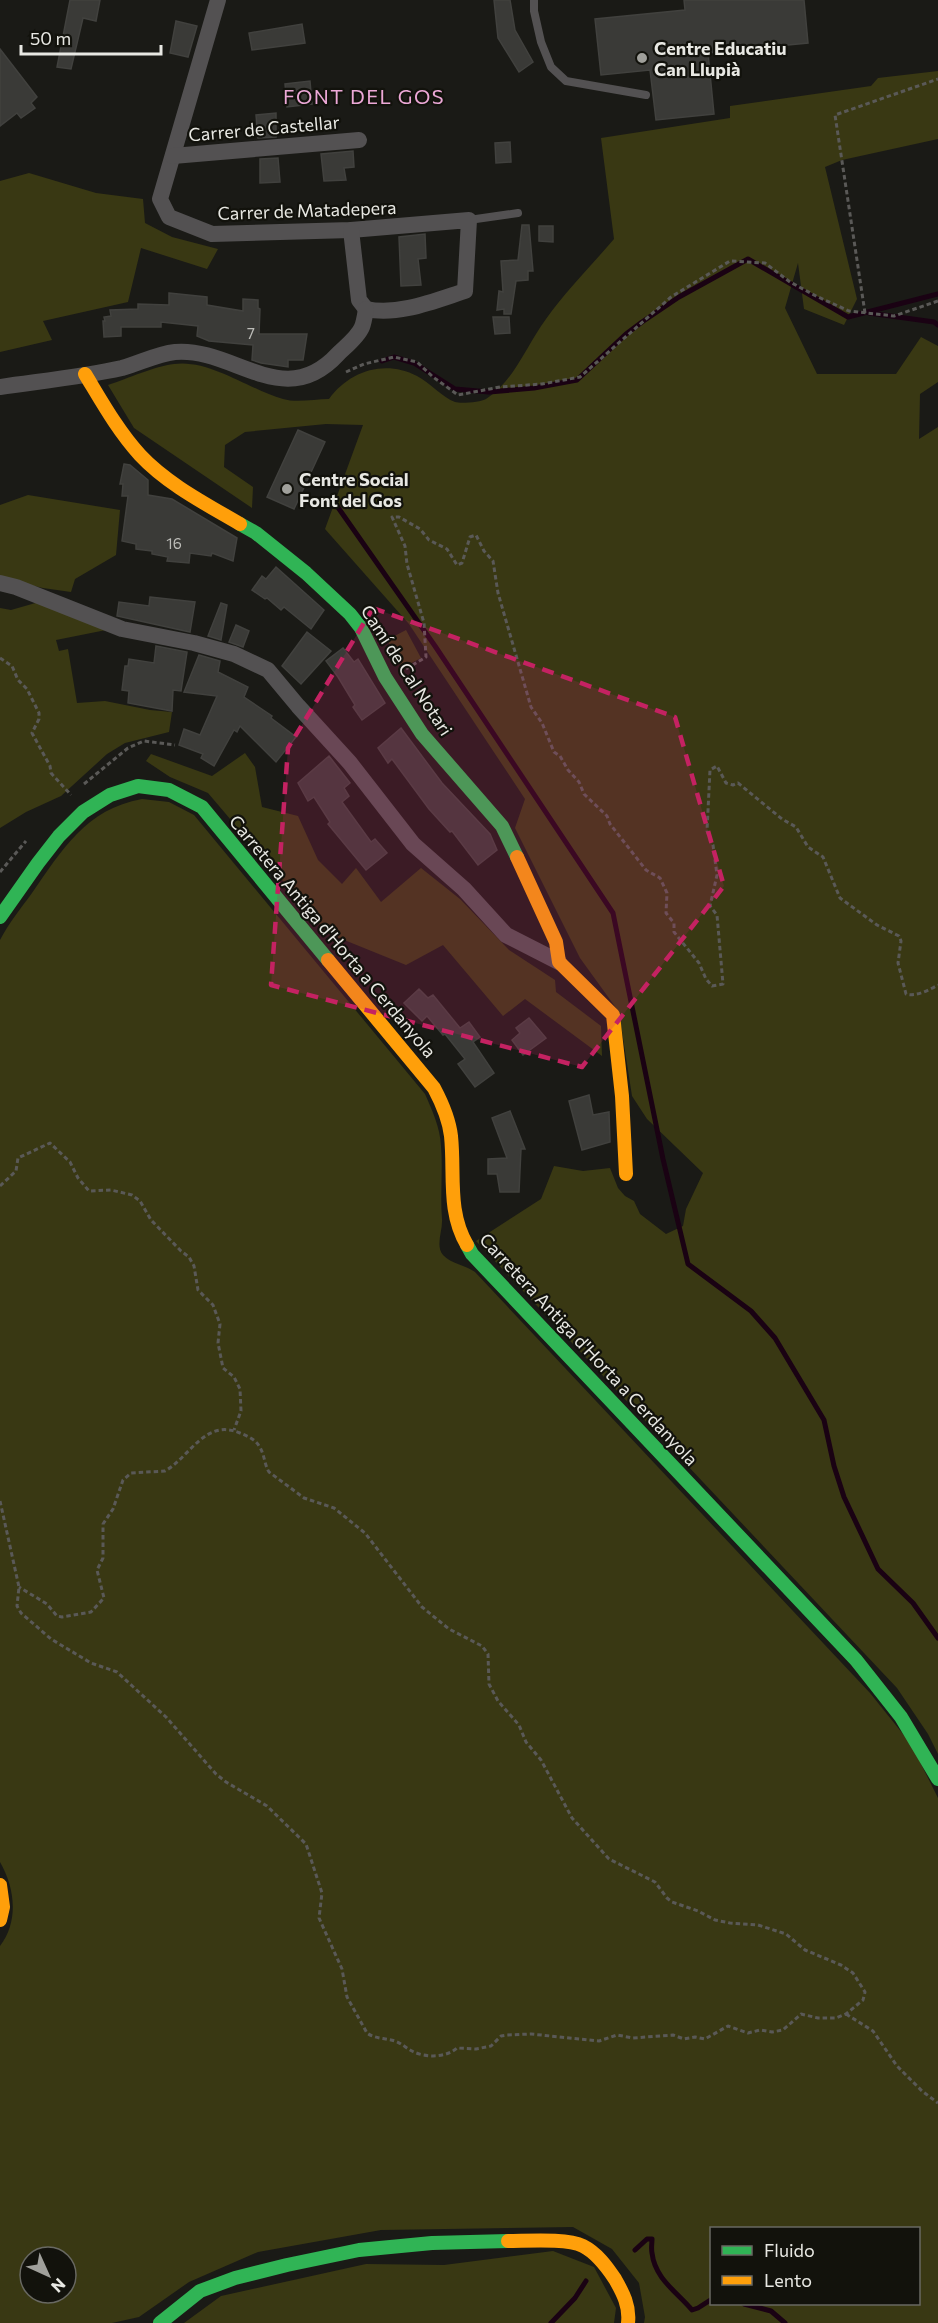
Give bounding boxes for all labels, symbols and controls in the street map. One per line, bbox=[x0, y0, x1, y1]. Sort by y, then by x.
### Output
scale bar bbox=[21, 18, 160, 56]
text: 50 m bbox=[30, 27, 71, 49]
place label: Centre Educatiu Can Llupià bbox=[654, 37, 787, 80]
marker: Centre Educatiu Can Llupià bbox=[635, 51, 649, 65]
district label: FONT DEL GOS bbox=[283, 84, 445, 108]
street label: Carrer de Castellar bbox=[187, 110, 341, 146]
street label: Carrer de Matadepera bbox=[217, 196, 397, 224]
house number: 7 bbox=[247, 324, 255, 342]
place label: Centre Social Font del Gos bbox=[299, 468, 409, 511]
marker: Centre Social Font del Gos bbox=[280, 482, 294, 496]
house number: 16 bbox=[166, 534, 182, 552]
street label: Camí de Cal Notari bbox=[357, 601, 457, 739]
street label: Carretera Antiga d'Horta a Cerdanyola bbox=[225, 810, 441, 1062]
street label: Carretera Antiga d'Horta a Cerdanyola bbox=[475, 1228, 703, 1470]
legend bbox=[710, 2227, 920, 2305]
text: Fluido bbox=[764, 2239, 815, 2261]
north arrow bbox=[18, 2245, 78, 2305]
text: Lento bbox=[764, 2269, 812, 2291]
text: N bbox=[48, 2275, 70, 2297]

